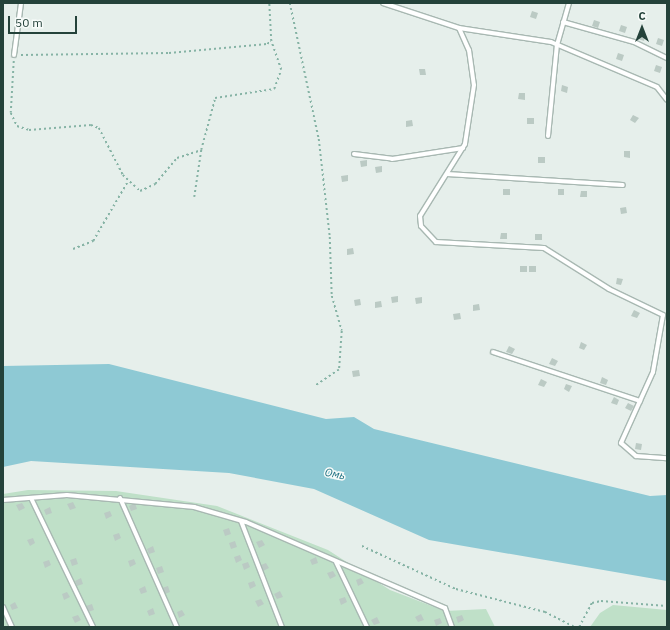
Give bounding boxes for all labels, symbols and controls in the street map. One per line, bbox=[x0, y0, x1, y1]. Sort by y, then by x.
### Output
scale bar bbox=[10, 8, 79, 34]
north arrow bbox=[622, 8, 662, 48]
text: С bbox=[638, 9, 646, 23]
text: 50 m bbox=[15, 15, 43, 30]
water label: Омь bbox=[324, 465, 346, 483]

